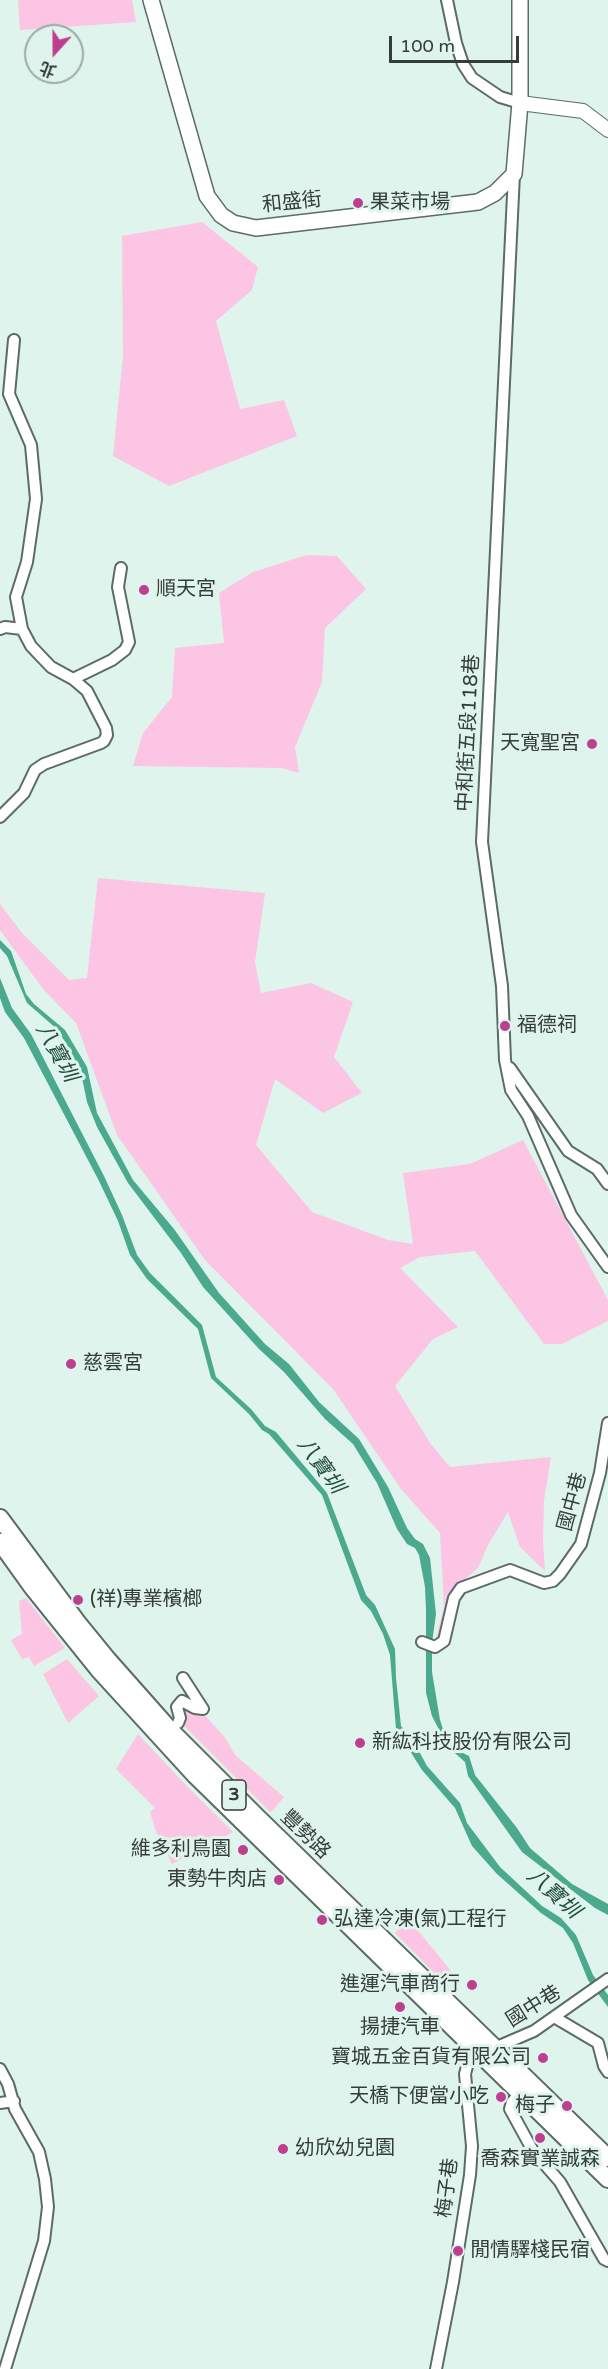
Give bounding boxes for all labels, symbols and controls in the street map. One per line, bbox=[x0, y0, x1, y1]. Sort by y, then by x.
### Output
north arrow bbox=[24, 24, 84, 84]
scale bar bbox=[392, 24, 522, 62]
text: 100 m bbox=[400, 35, 455, 57]
text: 北 bbox=[37, 57, 59, 81]
street label: 和盛街 bbox=[261, 188, 323, 218]
place label: 果菜市場 bbox=[370, 191, 450, 215]
marker: 果菜市場 bbox=[351, 196, 365, 210]
place label: 順天宮 bbox=[156, 578, 216, 602]
marker: 順天宮 bbox=[137, 583, 151, 597]
street label: 中和街五段118巷 bbox=[453, 654, 485, 812]
place label: 天寬聖宮 bbox=[500, 732, 580, 756]
marker: 天寬聖宮 bbox=[585, 737, 599, 751]
place label: 福德祠 bbox=[517, 1014, 577, 1038]
water label: 八寶圳 bbox=[30, 1019, 82, 1087]
marker: 福德祠 bbox=[498, 1019, 512, 1033]
place label: 慈雲宮 bbox=[83, 1352, 143, 1376]
marker: 慈雲宮 bbox=[64, 1357, 78, 1371]
water label: 八寶圳 bbox=[291, 1433, 349, 1499]
street label: 國中巷 bbox=[554, 1470, 592, 1534]
place label: (祥)專業檳榔 bbox=[90, 1588, 202, 1612]
marker: (祥)專業檳榔 bbox=[71, 1593, 85, 1607]
place label: 新紘科技股份有限公司 bbox=[372, 1731, 572, 1755]
marker: 新紘科技股份有限公司 bbox=[353, 1736, 367, 1750]
road number: 3 bbox=[222, 1780, 246, 1810]
street label: 豐勢路 bbox=[275, 1806, 335, 1864]
place label: 維多利鳥園 bbox=[131, 1838, 231, 1862]
marker: 維多利鳥園 bbox=[236, 1843, 250, 1857]
water label: 八寶圳 bbox=[521, 1864, 585, 1924]
place label: 東勢牛肉店 bbox=[167, 1868, 267, 1892]
marker: 東勢牛肉店 bbox=[272, 1873, 286, 1887]
place label: 弘達冷凍(氣)工程行 bbox=[334, 1908, 506, 1932]
marker: 弘達冷凍(氣)工程行 bbox=[315, 1913, 329, 1927]
place label: 進運汽車商行 bbox=[340, 1973, 460, 1997]
marker: 進運汽車商行 bbox=[465, 1978, 479, 1992]
street label: 國中巷 bbox=[502, 1981, 566, 2033]
marker: 揚捷汽車 bbox=[393, 2000, 407, 2014]
place label: 揚捷汽車 bbox=[360, 2016, 440, 2040]
place label: 寶城五金百貨有限公司 bbox=[331, 2046, 531, 2070]
marker: 寶城五金百貨有限公司 bbox=[536, 2051, 550, 2065]
place label: 天橋下便當小吃 bbox=[349, 2085, 489, 2109]
marker: 天橋下便當小吃 bbox=[494, 2090, 508, 2104]
place label: 梅子 bbox=[515, 2094, 555, 2118]
marker: 梅子 bbox=[560, 2099, 574, 2113]
marker: 喬森實業誠森 bbox=[533, 2131, 547, 2145]
place label: 幼欣幼兒園 bbox=[295, 2137, 395, 2161]
marker: 幼欣幼兒園 bbox=[276, 2142, 290, 2156]
place label: 喬森實業誠森 bbox=[480, 2148, 600, 2172]
street label: 梅子巷 bbox=[432, 2157, 464, 2219]
place label: 閒情驛棧民宿 bbox=[470, 2239, 590, 2263]
marker: 閒情驛棧民宿 bbox=[451, 2244, 465, 2258]

